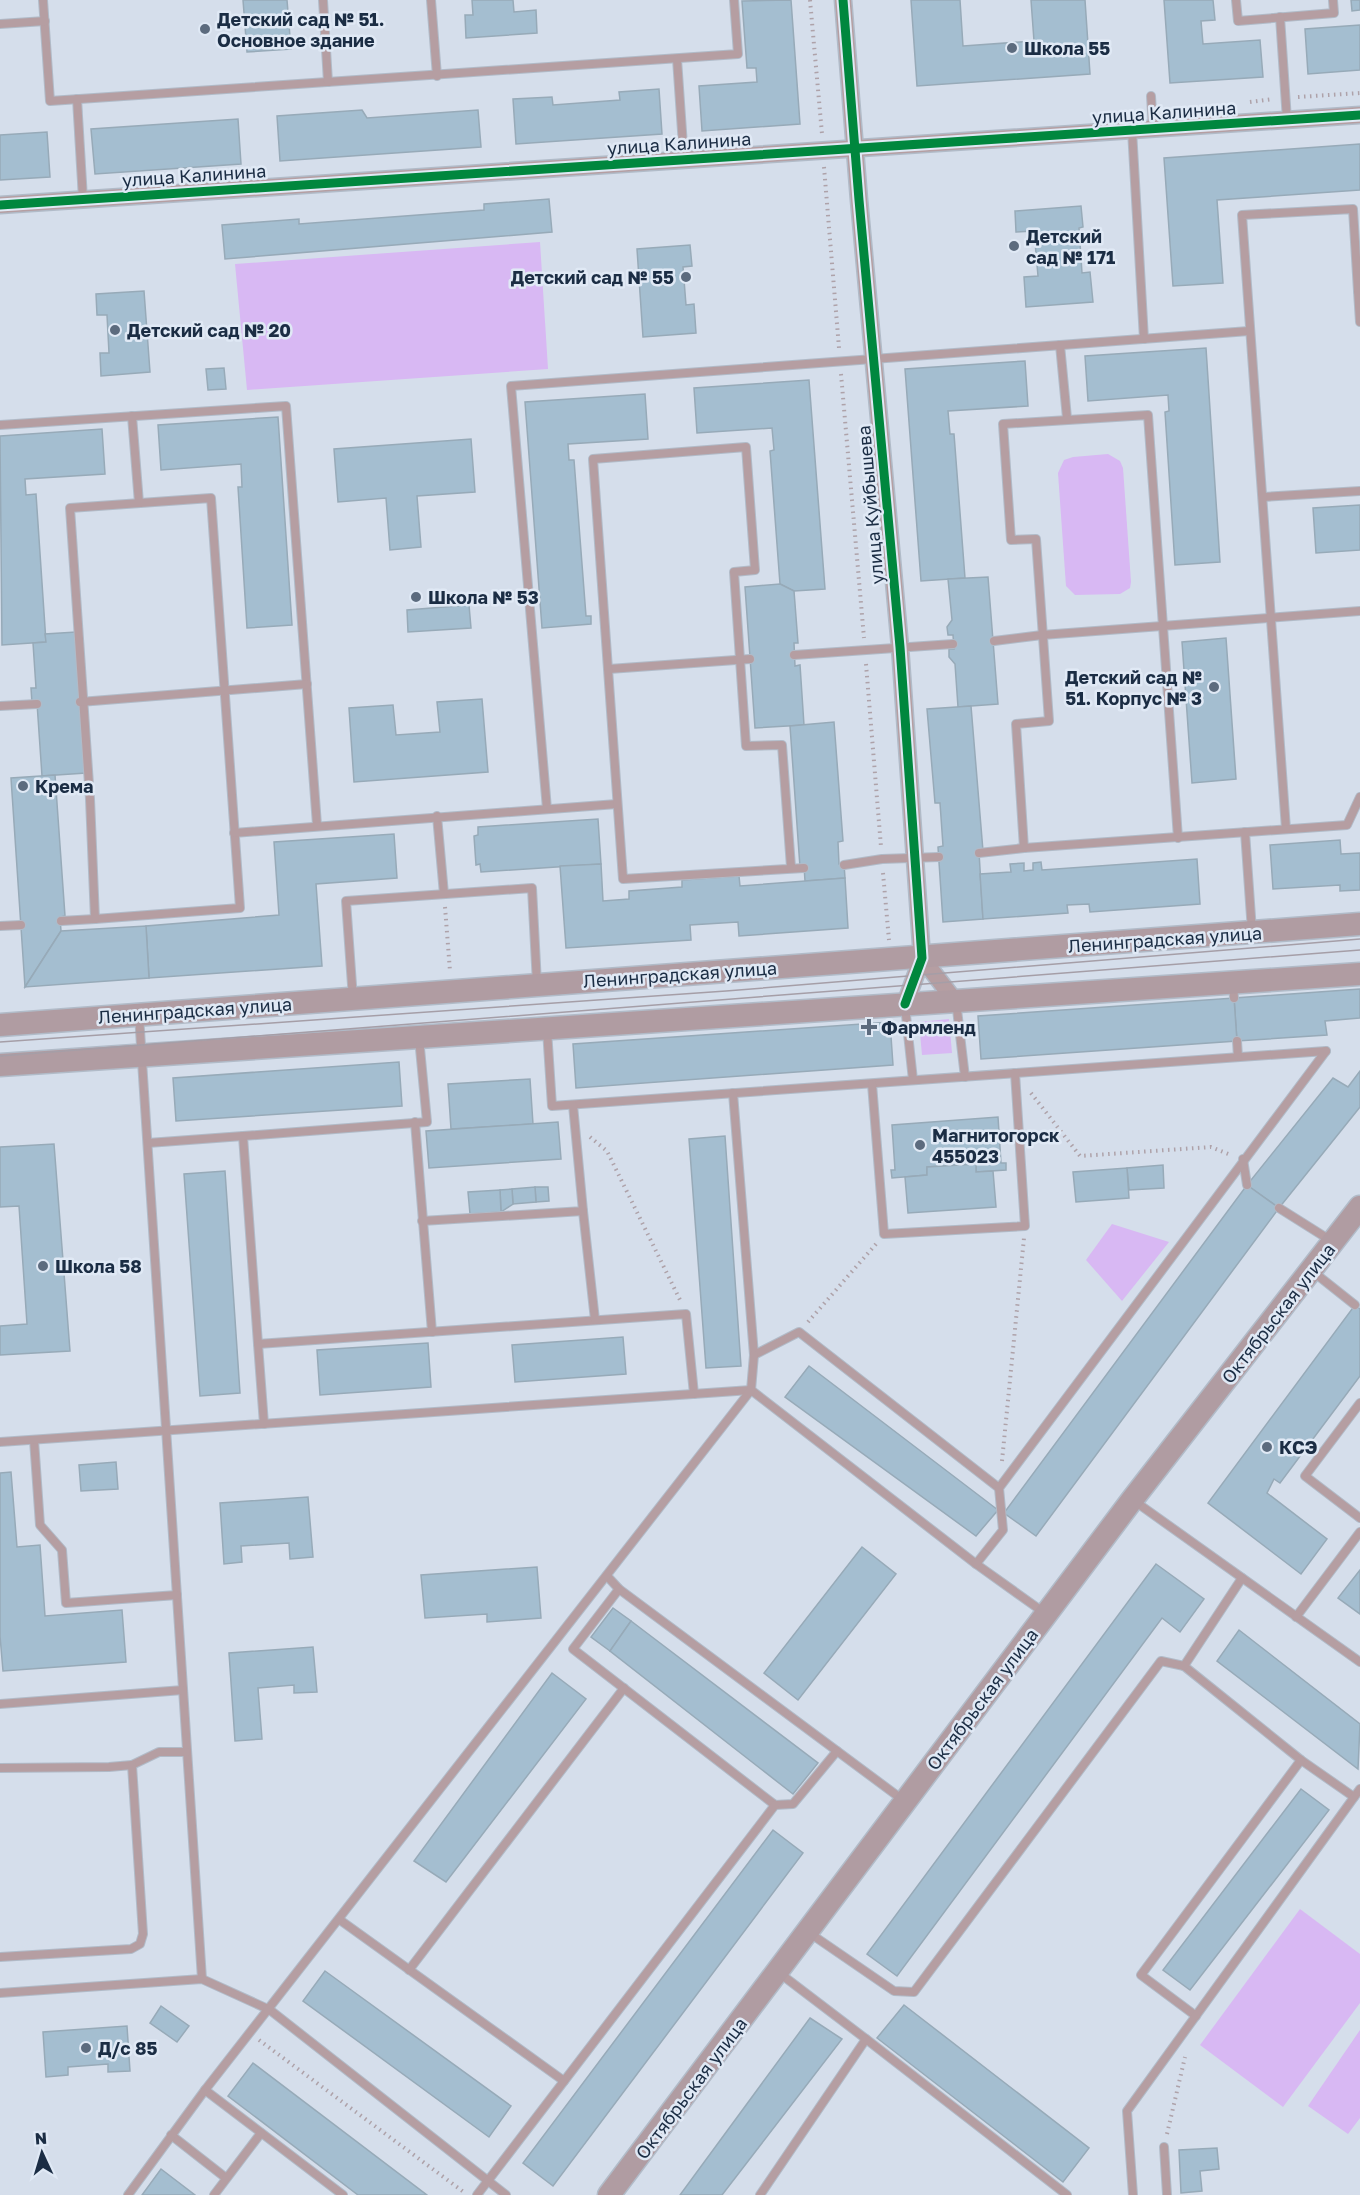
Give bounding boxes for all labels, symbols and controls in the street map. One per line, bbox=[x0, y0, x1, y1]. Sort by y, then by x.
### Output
place label: Детский сад № 51. Основное здание bbox=[217, 8, 384, 51]
marker: Детский сад № 51. Основное здание bbox=[198, 22, 212, 36]
place label: Школа 55 bbox=[1024, 37, 1110, 59]
marker: Школа 55 bbox=[1005, 41, 1019, 55]
street label: улица Калинина bbox=[1091, 96, 1237, 128]
street label: улица Калинина bbox=[606, 127, 752, 159]
street label: улица Калинина bbox=[121, 159, 267, 191]
place label: Детский сад № 171 bbox=[1026, 225, 1115, 268]
marker: Детский сад № 171 bbox=[1007, 239, 1021, 253]
place label: Детский сад № 55 bbox=[511, 266, 674, 288]
marker: Детский сад № 55 bbox=[679, 270, 693, 284]
place label: Детский сад № 20 bbox=[127, 319, 291, 341]
marker: Детский сад № 20 bbox=[108, 323, 122, 337]
street label: улица Куйбышева bbox=[852, 425, 888, 585]
place label: Школа № 53 bbox=[428, 586, 539, 608]
marker: Школа № 53 bbox=[409, 590, 423, 604]
place label: Детский сад № 51. Корпус № 3 bbox=[1065, 666, 1202, 709]
marker: Детский сад № 51. Корпус № 3 bbox=[1207, 680, 1221, 694]
place label: Крема bbox=[35, 775, 93, 797]
marker: Крема bbox=[16, 779, 30, 793]
street label: Ленинградская улица bbox=[1067, 921, 1263, 957]
street label: Ленинградская улица bbox=[582, 956, 778, 992]
street label: Ленинградская улица bbox=[97, 992, 293, 1028]
place label: Фармленд bbox=[881, 1016, 976, 1038]
marker: Фармленд bbox=[862, 1020, 876, 1034]
place label: Магнитогорск 455023 bbox=[932, 1124, 1060, 1167]
marker: Магнитогорск 455023 bbox=[913, 1138, 927, 1152]
street label: Октябрьская улица bbox=[1216, 1239, 1340, 1387]
place label: Школа 58 bbox=[55, 1255, 142, 1277]
marker: Школа 58 bbox=[36, 1259, 50, 1273]
place label: КСЭ bbox=[1279, 1436, 1318, 1458]
marker: КСЭ bbox=[1260, 1440, 1274, 1454]
street label: Октябрьская улица bbox=[922, 1624, 1042, 1774]
street label: Октябрьская улица bbox=[631, 2013, 751, 2163]
place label: Д/с 85 bbox=[98, 2037, 158, 2059]
marker: Д/с 85 bbox=[79, 2041, 93, 2055]
north arrow bbox=[12, 2123, 72, 2183]
text: N bbox=[34, 2128, 48, 2148]

